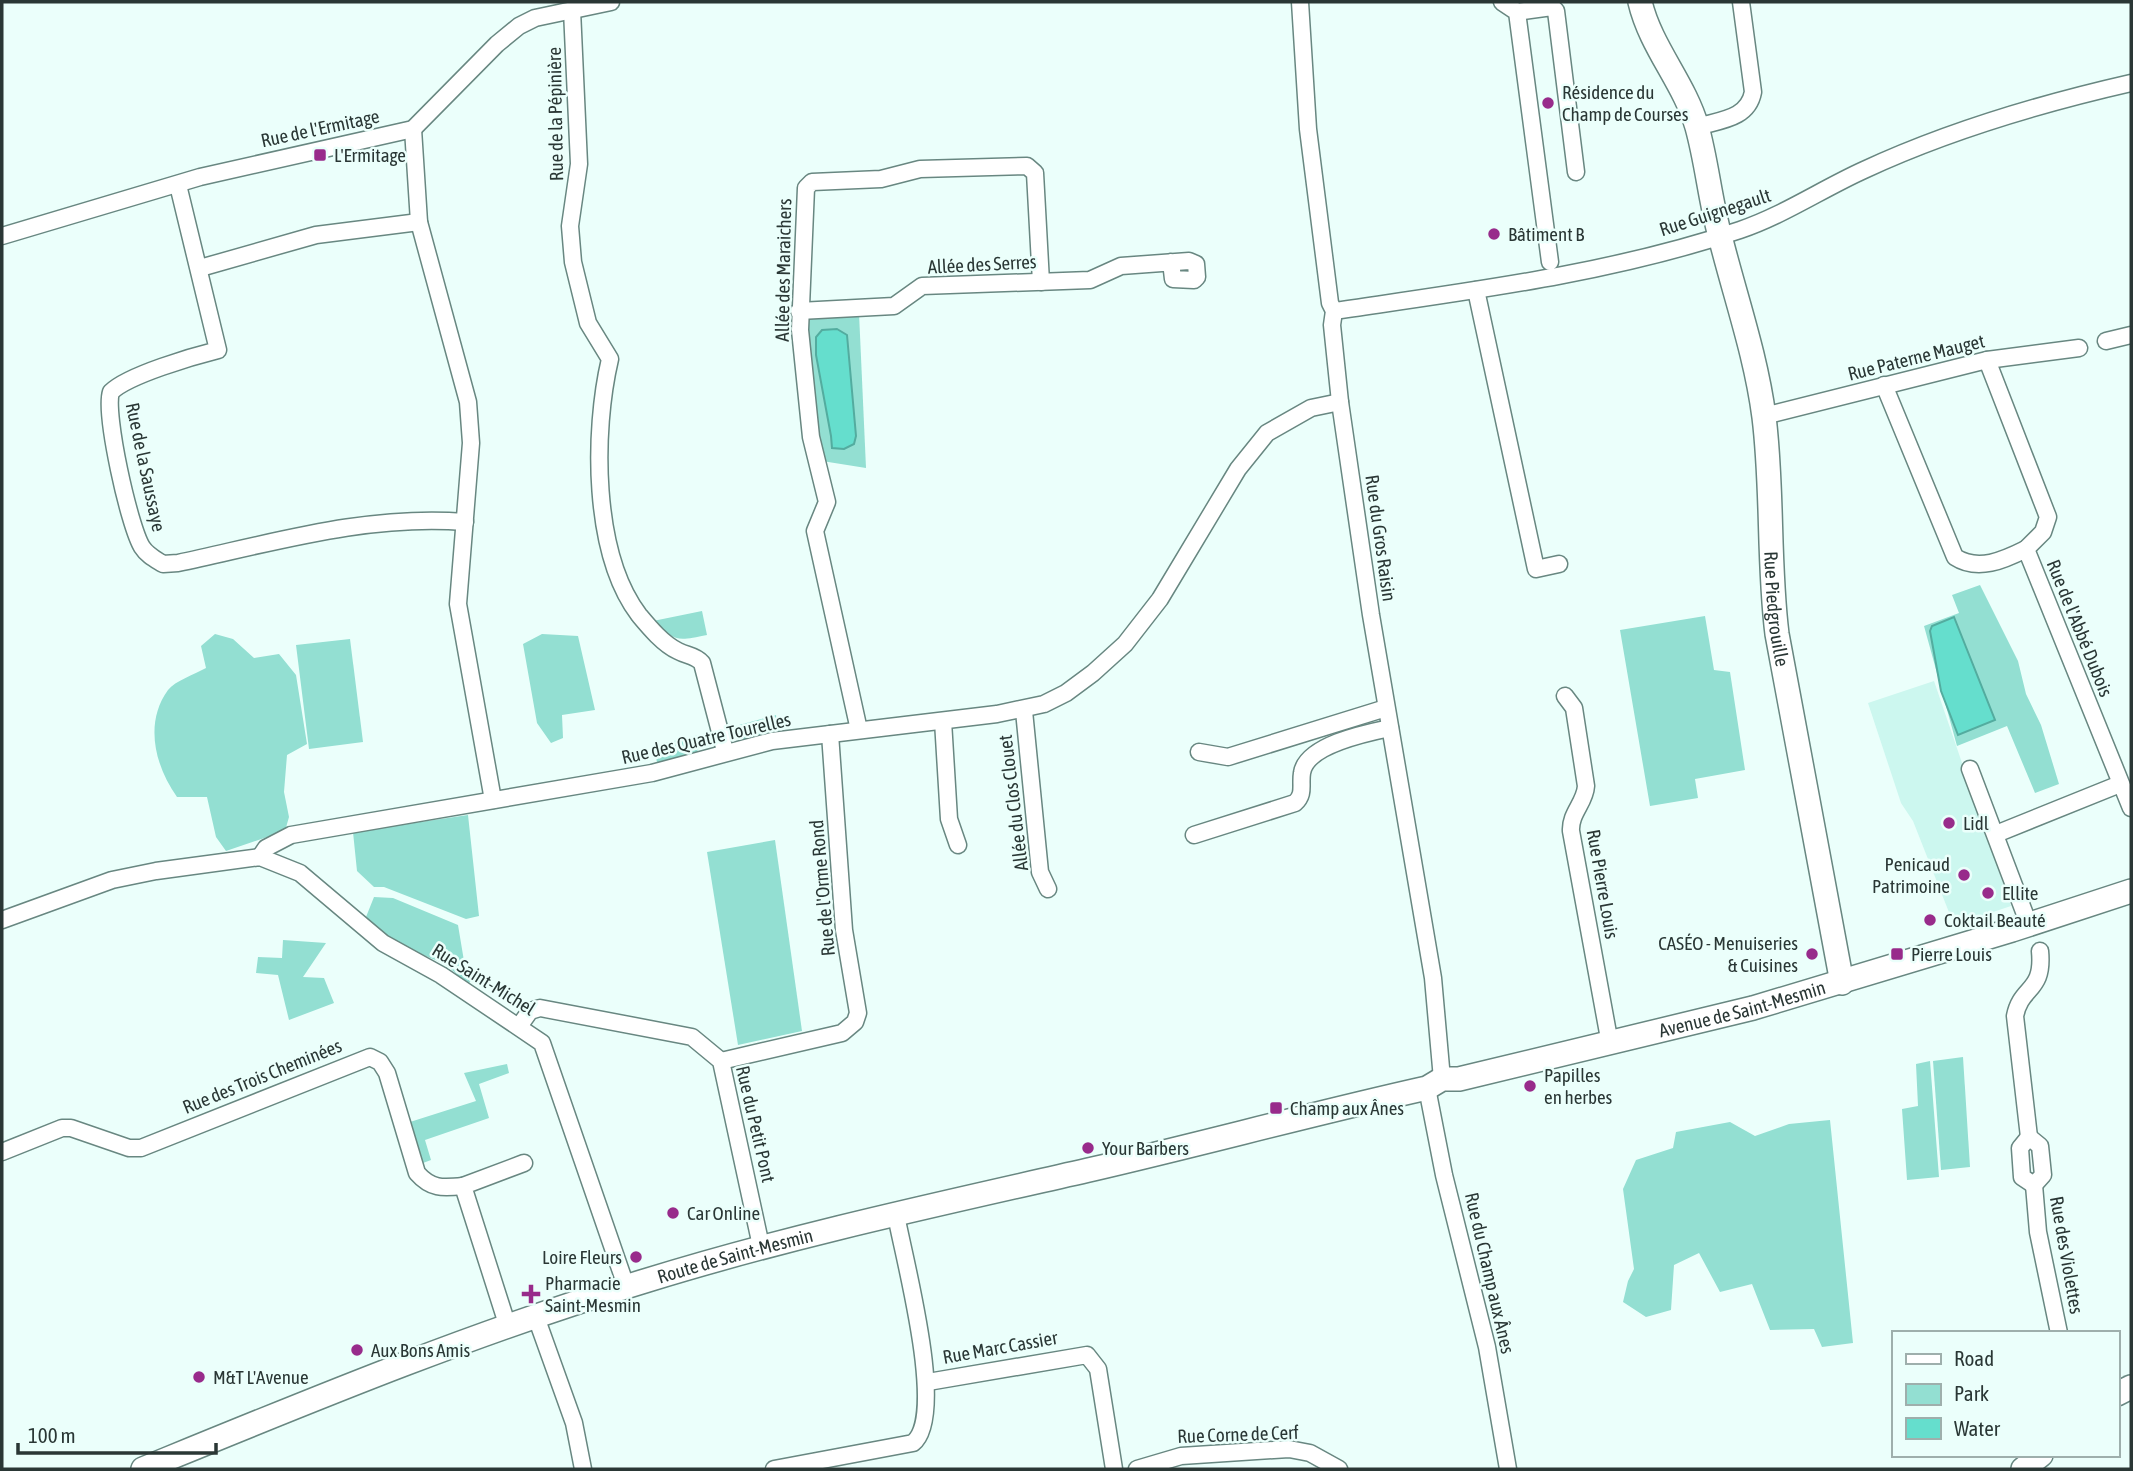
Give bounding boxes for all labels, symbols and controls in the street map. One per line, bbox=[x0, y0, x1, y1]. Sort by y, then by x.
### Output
street label: Rue de la Pépinière bbox=[543, 47, 567, 181]
place label: Résidence du Champ de Courses bbox=[1562, 81, 1689, 125]
marker: Résidence du Champ de Courses bbox=[1540, 95, 1556, 111]
street label: Rue de l'Ermitage bbox=[259, 105, 381, 151]
place label: L'Ermitage bbox=[334, 144, 406, 166]
marker: L'Ermitage bbox=[312, 147, 328, 163]
street label: Rue Guignegault bbox=[1657, 184, 1773, 240]
street label: Allée des Maraichers bbox=[771, 198, 795, 342]
place label: Bâtiment B bbox=[1508, 223, 1584, 245]
marker: Bâtiment B bbox=[1486, 226, 1502, 242]
street label: Allée des Serres bbox=[927, 250, 1037, 278]
street label: Rue Paterne Mauget bbox=[1845, 329, 1987, 385]
street label: Rue de la Saussaye bbox=[122, 401, 170, 533]
street label: Rue du Gros Raisin bbox=[1361, 473, 1401, 603]
street label: Rue Piedgrouille bbox=[1760, 551, 1794, 668]
street label: Rue de l'Abbé Dubois bbox=[2043, 556, 2118, 700]
street label: Rue des Quatre Tourelles bbox=[619, 708, 793, 768]
street label: Allée du Clos Clouet bbox=[994, 734, 1032, 872]
place label: Lidl bbox=[1963, 812, 1989, 834]
marker: Lidl bbox=[1941, 815, 1957, 831]
street label: Rue de l'Orme Rond bbox=[805, 819, 839, 957]
street label: Rue Pierre Louis bbox=[1583, 828, 1624, 941]
place label: Penicaud Patrimoine bbox=[1872, 853, 1950, 897]
marker: Penicaud Patrimoine bbox=[1956, 867, 1972, 883]
place label: Ellite bbox=[2002, 882, 2038, 904]
marker: Ellite bbox=[1980, 885, 1996, 901]
place label: Coktail Beauté bbox=[1944, 909, 2046, 931]
marker: Coktail Beauté bbox=[1922, 912, 1938, 928]
place label: CASÉO - Menuiseries & Cuisines bbox=[1658, 932, 1798, 976]
street label: Rue Saint-Michel bbox=[428, 939, 540, 1019]
place label: Pierre Louis bbox=[1911, 943, 1992, 965]
marker: CASÉO - Menuiseries & Cuisines bbox=[1804, 946, 1820, 962]
marker: Pierre Louis bbox=[1889, 946, 1905, 962]
street label: Avenue de Saint-Mesmin bbox=[1657, 976, 1828, 1041]
street label: Rue des Trois Cheminées bbox=[179, 1034, 345, 1118]
street label: Rue du Petit Pont bbox=[732, 1064, 780, 1184]
place label: Papilles en herbes bbox=[1544, 1064, 1613, 1108]
marker: Papilles en herbes bbox=[1522, 1078, 1538, 1094]
place label: Champ aux Ânes bbox=[1290, 1097, 1404, 1119]
marker: Champ aux Ânes bbox=[1268, 1100, 1284, 1116]
place label: Your Barbers bbox=[1102, 1137, 1189, 1159]
marker: Your Barbers bbox=[1080, 1140, 1096, 1156]
street label: Rue du Champ aux Ânes bbox=[1461, 1190, 1519, 1356]
street label: Rue des Violettes bbox=[2046, 1194, 2088, 1316]
place label: Car Online bbox=[687, 1202, 760, 1224]
marker: Car Online bbox=[665, 1205, 681, 1221]
street label: Route de Saint-Mesmin bbox=[655, 1224, 815, 1288]
place label: Loire Fleurs bbox=[542, 1246, 622, 1268]
marker: Loire Fleurs bbox=[628, 1249, 644, 1265]
place label: Pharmacie Saint-Mesmin bbox=[545, 1272, 641, 1316]
marker: Pharmacie Saint-Mesmin bbox=[523, 1286, 539, 1302]
street label: Rue Marc Cassier bbox=[941, 1326, 1059, 1368]
legend bbox=[1892, 1331, 2119, 1457]
place label: Aux Bons Amis bbox=[371, 1339, 471, 1361]
marker: Aux Bons Amis bbox=[349, 1342, 365, 1358]
text: Road bbox=[1954, 1346, 1994, 1370]
place label: M&T L'Avenue bbox=[213, 1366, 309, 1388]
marker: M&T L'Avenue bbox=[191, 1369, 207, 1385]
text: Park bbox=[1954, 1381, 1989, 1405]
scale bar bbox=[18, 1412, 215, 1456]
text: Water bbox=[1954, 1416, 2001, 1440]
street label: Rue Corne de Cerf bbox=[1177, 1421, 1299, 1447]
text: 100 m bbox=[28, 1423, 76, 1447]

